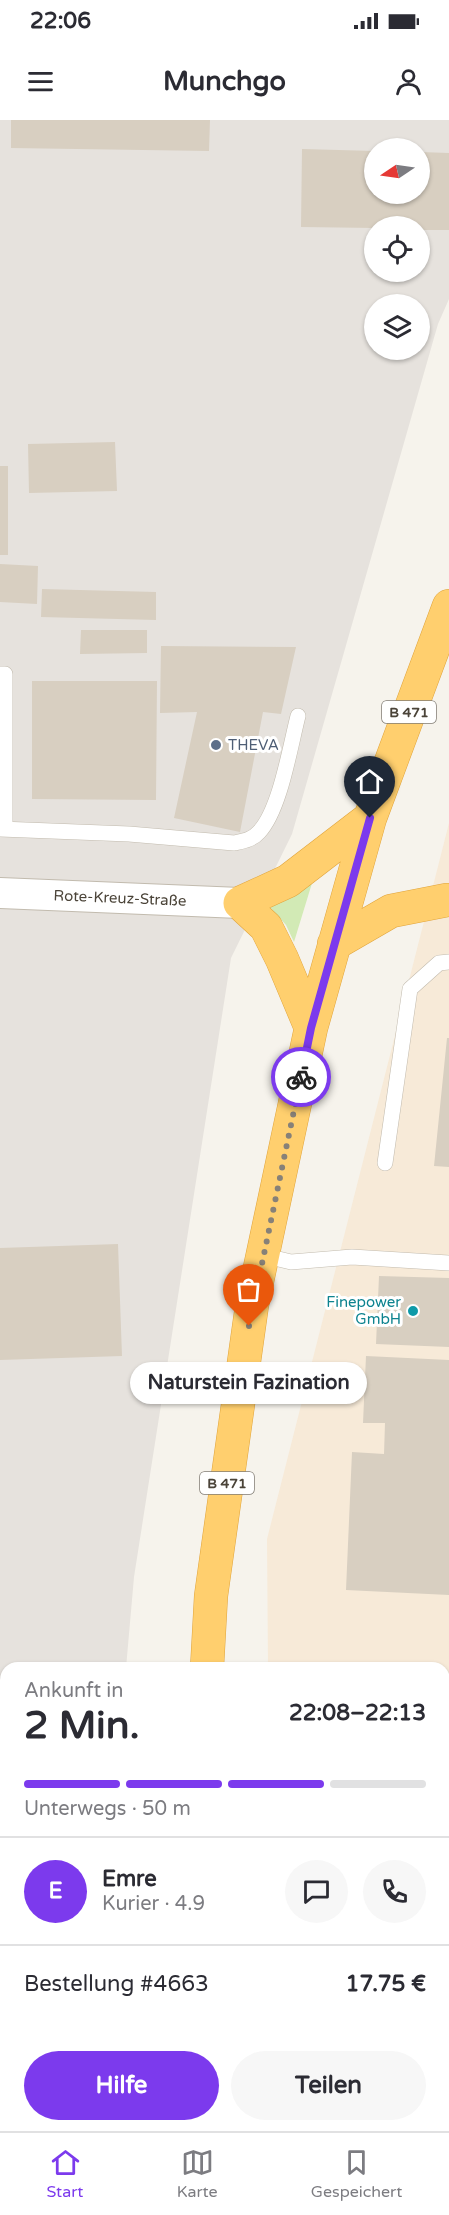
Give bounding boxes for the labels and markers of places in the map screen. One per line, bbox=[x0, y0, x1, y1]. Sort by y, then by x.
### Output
place label: THEVA bbox=[228, 736, 279, 754]
marker: THEVA bbox=[209, 738, 223, 752]
pin bbox=[344, 756, 395, 818]
pin bbox=[223, 1264, 274, 1326]
place label: Finepower GmbH bbox=[326, 1293, 401, 1328]
marker: Finepower GmbH bbox=[406, 1304, 420, 1318]
callout: Naturstein Fazination bbox=[130, 1362, 368, 1404]

